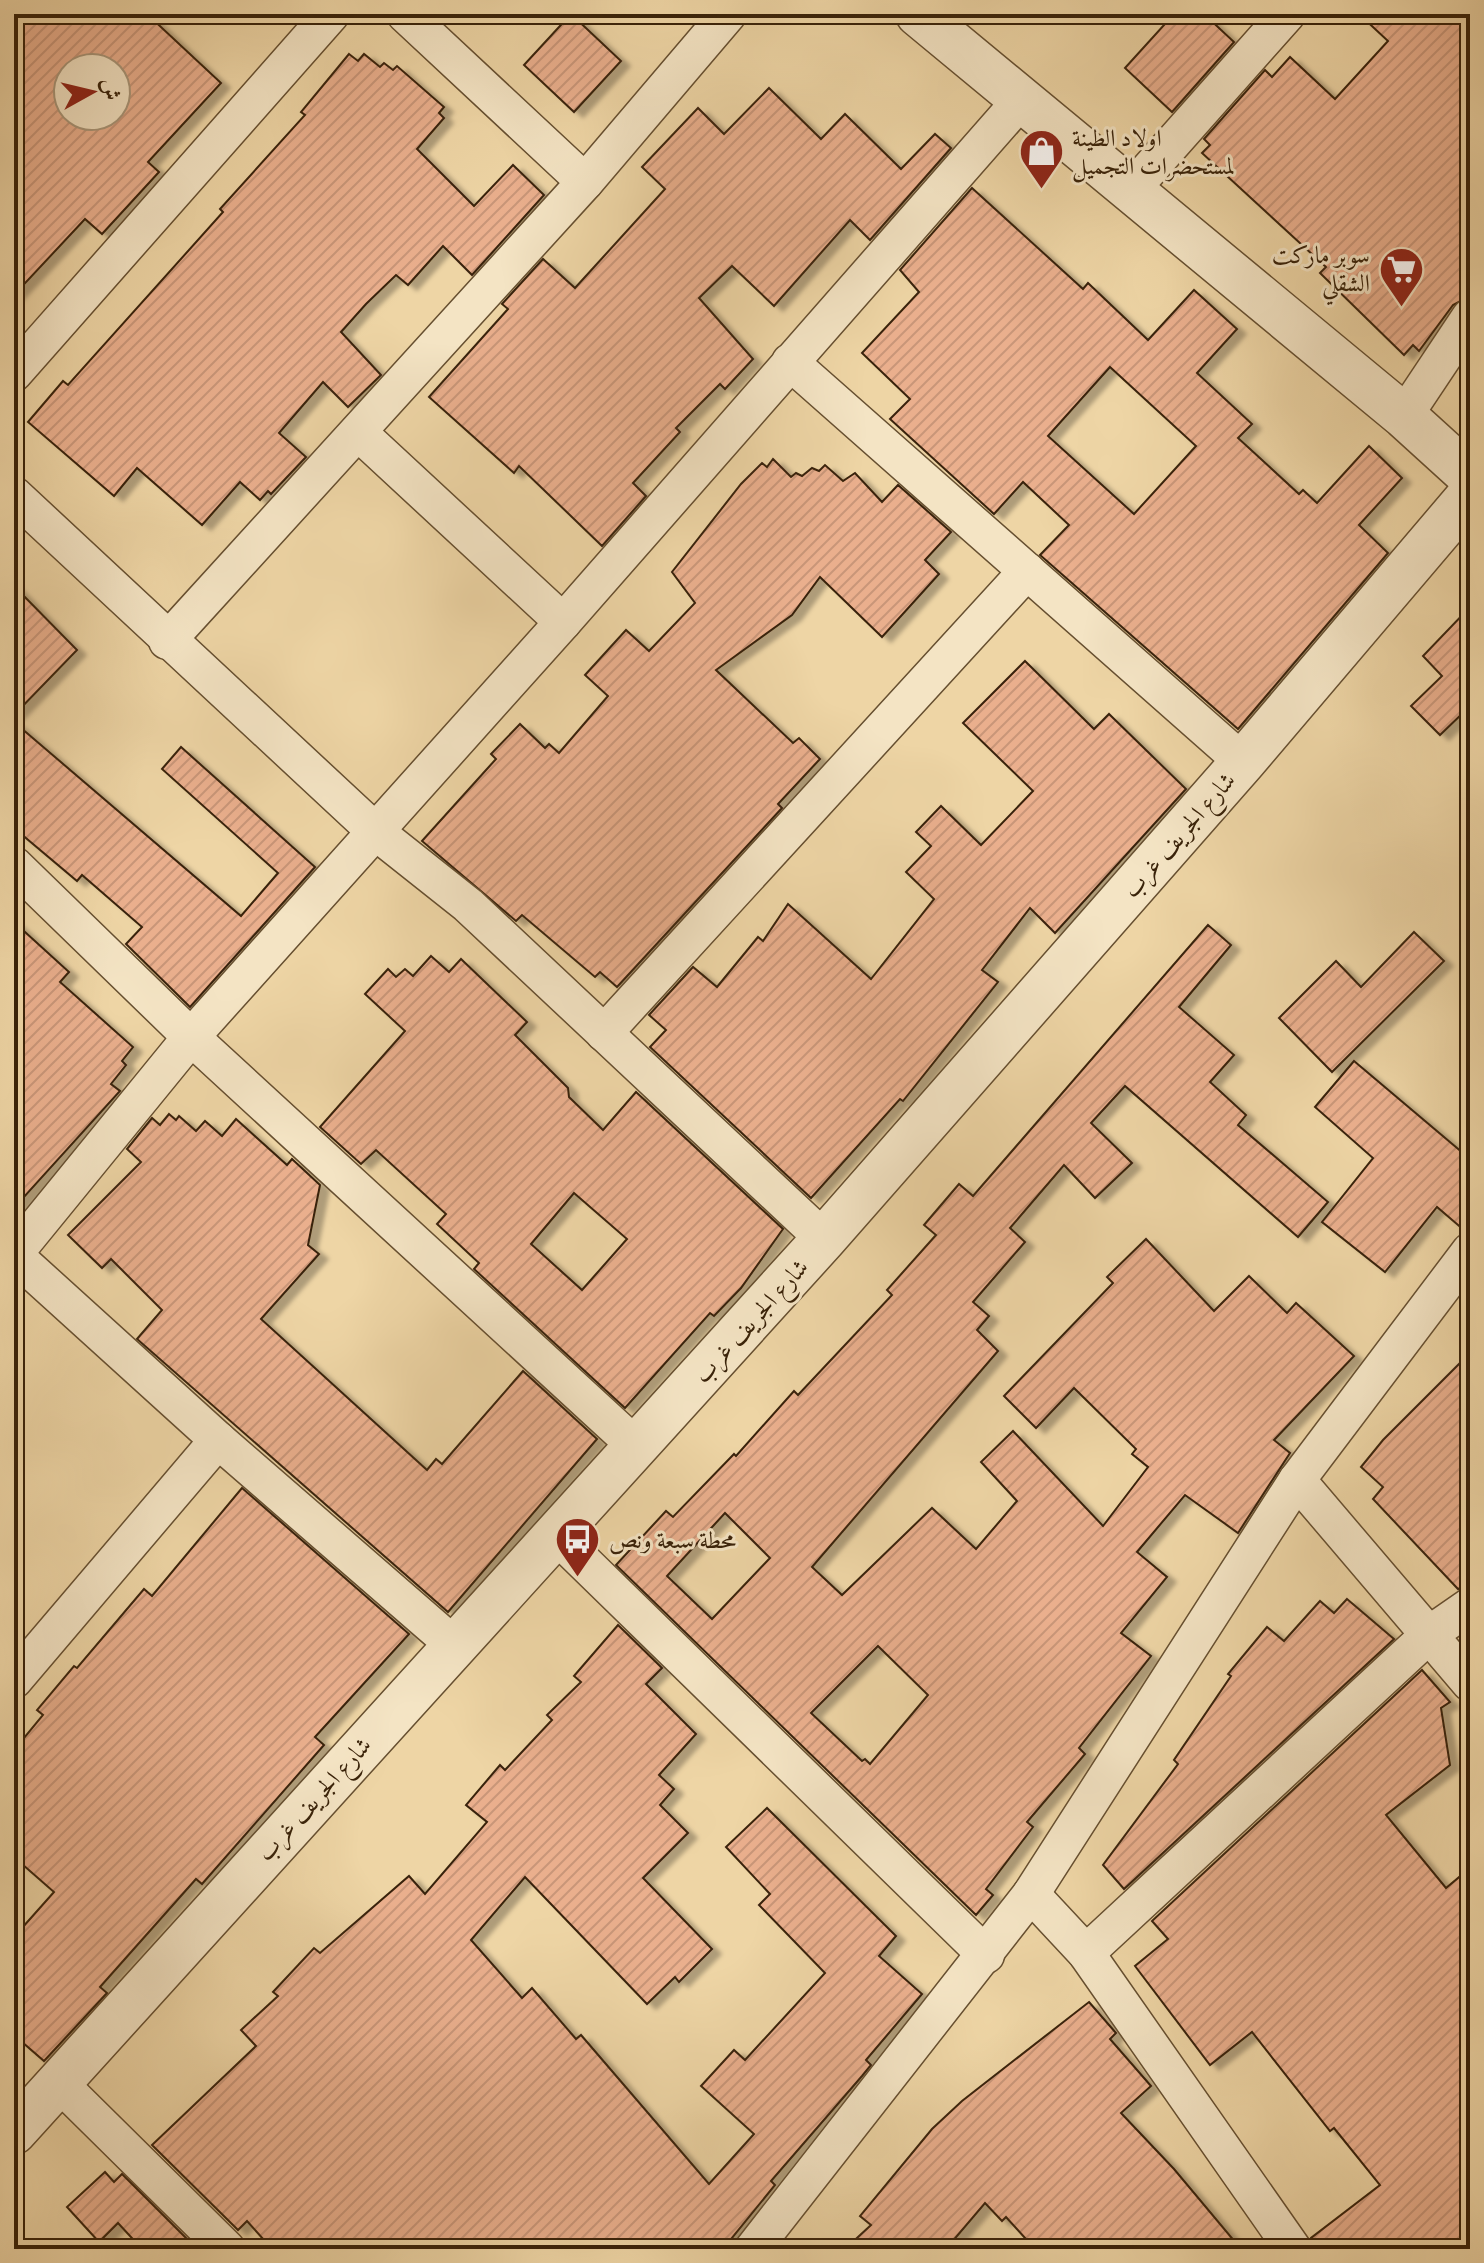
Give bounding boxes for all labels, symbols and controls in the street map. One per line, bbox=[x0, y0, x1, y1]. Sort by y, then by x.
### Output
north arrow bbox=[52, 52, 132, 132]
text: ش bbox=[96, 77, 125, 102]
place label: اولاد الطينة لمستحضرات التجميل bbox=[1072, 124, 1235, 183]
shop icon: اولاد الطينة لمستحضرات التجميل bbox=[1017, 128, 1065, 191]
place label: سوبر ماركت الشقلي bbox=[1272, 241, 1370, 306]
supermarket icon: سوبر ماركت الشقلي bbox=[1377, 245, 1425, 308]
street label: شارع الجريف غرب bbox=[1117, 767, 1246, 907]
street label: شارع الجريف غرب bbox=[688, 1253, 818, 1393]
bus stop icon: محطة سبعة ونص bbox=[554, 1516, 602, 1579]
place label: محطة سبعة ونص bbox=[609, 1526, 736, 1555]
street label: شارع الجريف غرب bbox=[251, 1731, 381, 1871]

